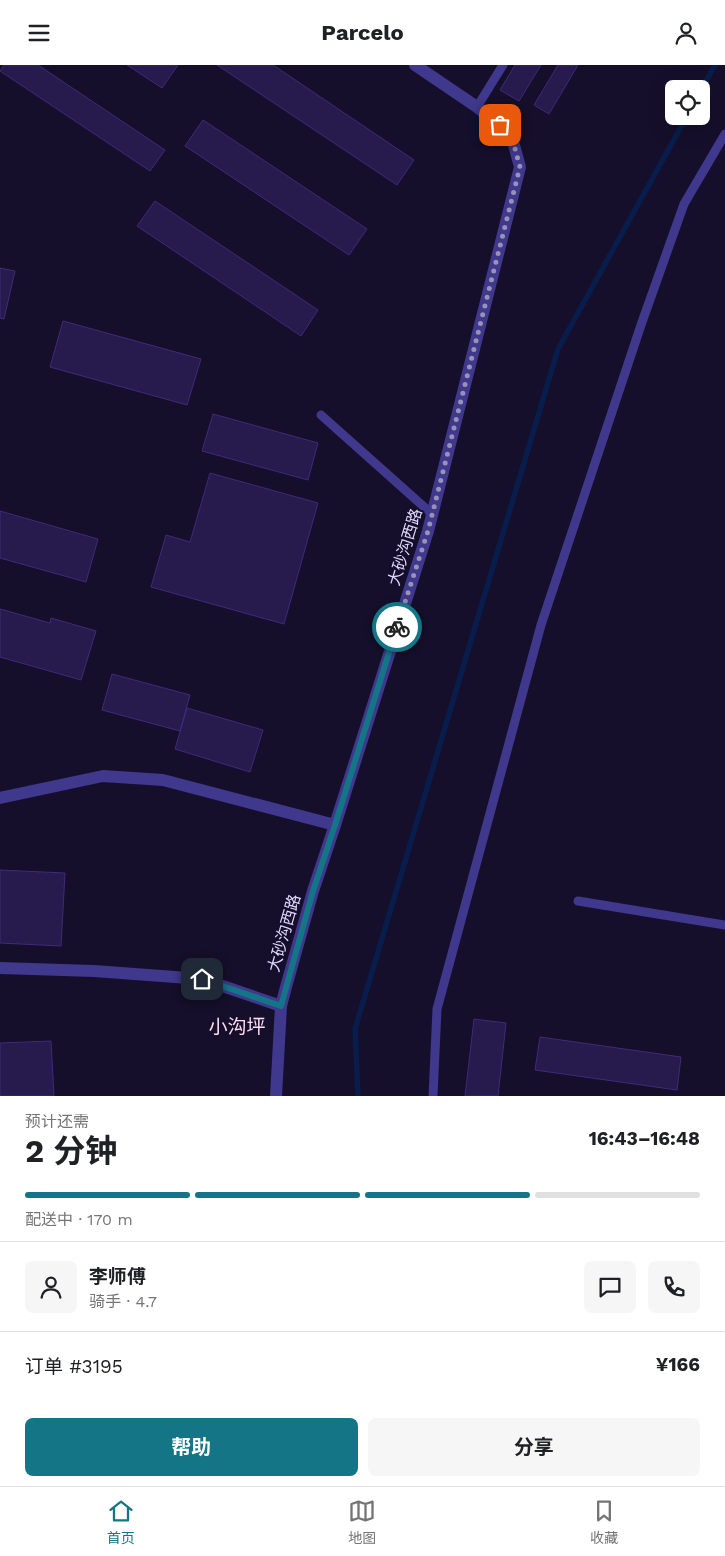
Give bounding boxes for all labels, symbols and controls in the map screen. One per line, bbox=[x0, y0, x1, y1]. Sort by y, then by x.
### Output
icon: menu bbox=[25, 19, 53, 47]
icon: person bbox=[672, 19, 700, 47]
text: Parcelo bbox=[321, 20, 404, 45]
map controls bbox=[665, 80, 710, 125]
button: locate bbox=[665, 80, 710, 125]
pin bbox=[479, 104, 521, 146]
icon: bag bbox=[486, 111, 514, 139]
street label: 大砂沟西路 bbox=[384, 506, 426, 588]
courier bbox=[372, 602, 422, 652]
icon: bike bbox=[383, 613, 411, 641]
street label: 大砂沟西路 bbox=[264, 892, 304, 974]
pin bbox=[181, 958, 223, 1000]
icon: home bbox=[188, 965, 216, 993]
district label: 小沟坪 bbox=[208, 1015, 266, 1038]
text: 预计还需 bbox=[25, 1112, 89, 1131]
text: 16:43–16:48 bbox=[589, 1127, 700, 1150]
text: 2 分钟 bbox=[25, 1132, 117, 1170]
text: 配送中 · 170 m bbox=[25, 1210, 133, 1229]
button: person bbox=[25, 1261, 77, 1313]
button: chat bbox=[584, 1261, 636, 1313]
button: phone bbox=[648, 1261, 700, 1313]
text: 李师傅 bbox=[89, 1265, 146, 1288]
text: 骑手 · 4.7 bbox=[89, 1292, 157, 1311]
text: ¥166 bbox=[656, 1353, 700, 1376]
text: 订单 #3195 bbox=[25, 1355, 123, 1378]
button: 帮助 bbox=[25, 1418, 358, 1476]
button: 分享 bbox=[368, 1418, 700, 1476]
tab: 首页 bbox=[107, 1497, 135, 1547]
tab: 地图 bbox=[348, 1497, 376, 1547]
tab: 收藏 bbox=[590, 1497, 618, 1547]

